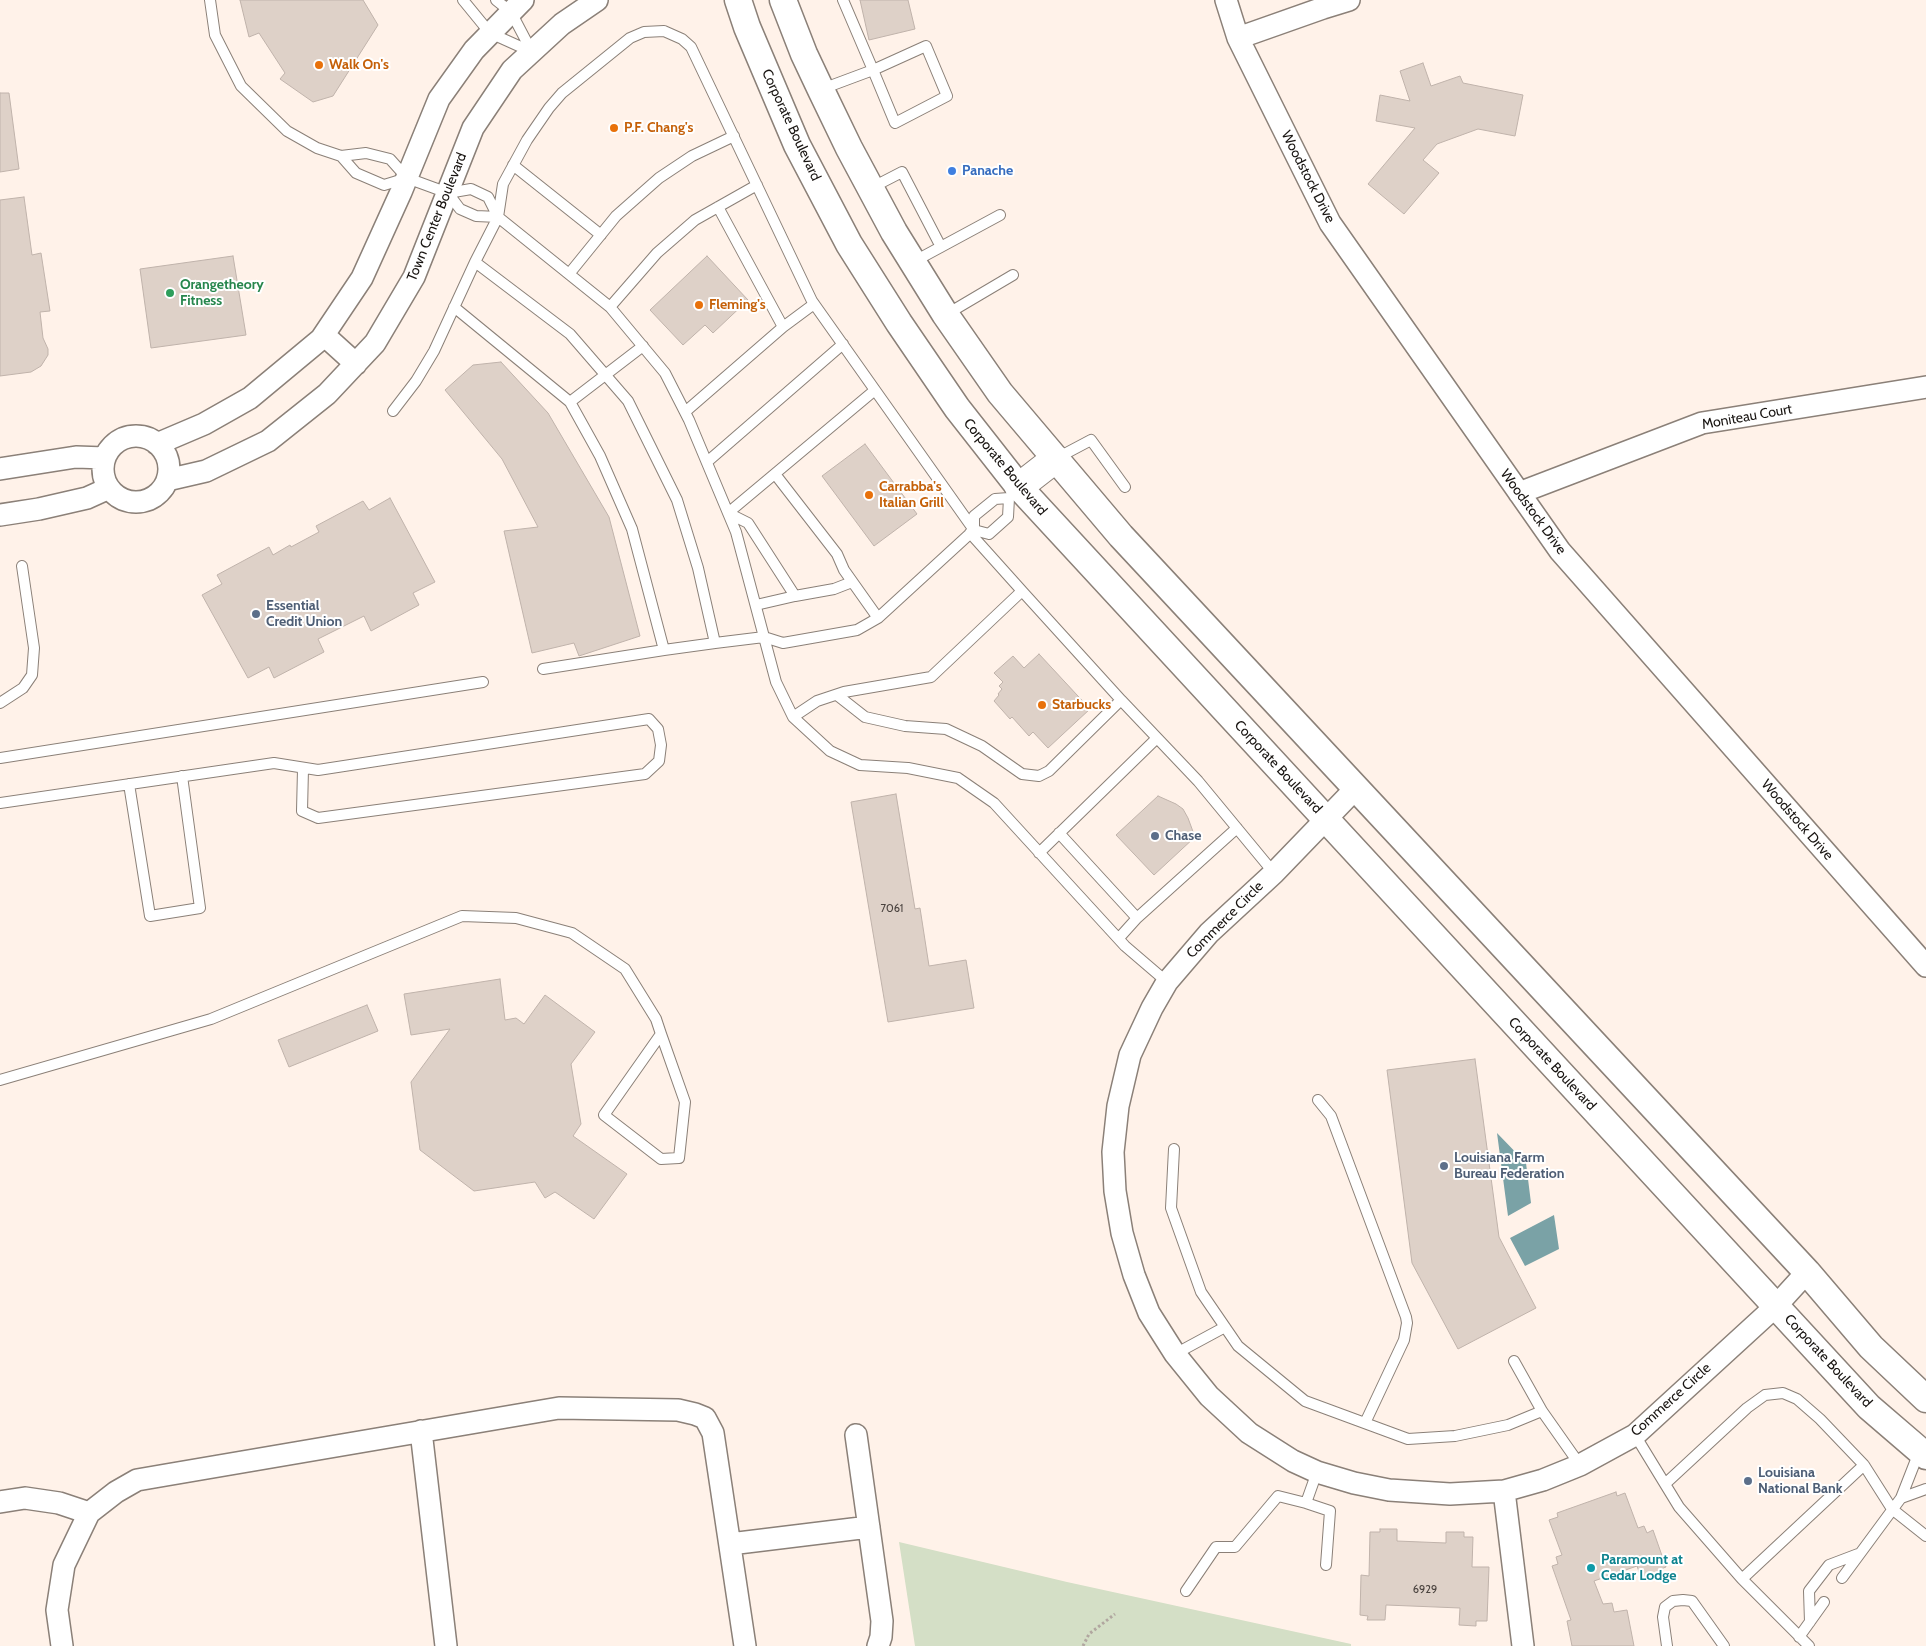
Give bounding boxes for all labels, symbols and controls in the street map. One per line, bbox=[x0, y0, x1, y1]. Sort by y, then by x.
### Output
place label: Walk On's bbox=[329, 57, 389, 73]
marker: Walk On's bbox=[313, 59, 325, 71]
street label: Corporate Boulevard bbox=[758, 67, 824, 183]
place label: P.F. Chang's bbox=[624, 120, 693, 136]
marker: P.F. Chang's bbox=[608, 122, 620, 134]
street label: Woodstock Drive bbox=[1278, 128, 1338, 226]
street label: Town Center Boulevard bbox=[404, 150, 470, 284]
place label: Panache bbox=[962, 163, 1013, 179]
marker: Panache bbox=[946, 165, 958, 177]
place label: Orangetheory Fitness bbox=[180, 277, 264, 310]
marker: Orangetheory Fitness bbox=[164, 287, 176, 299]
place label: Fleming's bbox=[709, 297, 766, 313]
marker: Fleming's bbox=[693, 299, 705, 311]
street label: Moniteau Court bbox=[1701, 401, 1793, 433]
street label: Corporate Boulevard bbox=[960, 415, 1050, 519]
street label: Woodstock Drive bbox=[1496, 466, 1570, 558]
place label: Carrabba's Italian Grill bbox=[879, 479, 944, 512]
marker: Carrabba's Italian Grill bbox=[863, 489, 875, 501]
place label: Essential Credit Union bbox=[266, 598, 342, 630]
marker: Essential Credit Union bbox=[250, 608, 262, 620]
place label: Starbucks bbox=[1052, 697, 1111, 713]
marker: Starbucks bbox=[1036, 699, 1048, 711]
street label: Corporate Boulevard bbox=[1231, 717, 1325, 817]
street label: Woodstock Drive bbox=[1757, 776, 1837, 864]
place label: Chase bbox=[1165, 828, 1201, 844]
marker: Chase bbox=[1149, 830, 1161, 842]
street label: Commerce Circle bbox=[1183, 878, 1267, 962]
house number: 7061 bbox=[881, 902, 903, 916]
street label: Corporate Boulevard bbox=[1505, 1014, 1599, 1114]
place label: Louisiana Farm Bureau Federation bbox=[1454, 1150, 1564, 1182]
marker: Louisiana Farm Bureau Federation bbox=[1438, 1160, 1450, 1172]
street label: Corporate Boulevard bbox=[1781, 1311, 1875, 1411]
street label: Commerce Circle bbox=[1628, 1360, 1714, 1440]
place label: Louisiana National Bank bbox=[1758, 1465, 1843, 1498]
marker: Louisiana National Bank bbox=[1742, 1475, 1754, 1487]
place label: Paramount at Cedar Lodge bbox=[1601, 1552, 1683, 1584]
marker: Paramount at Cedar Lodge bbox=[1585, 1562, 1597, 1574]
house number: 6929 bbox=[1413, 1583, 1437, 1597]

